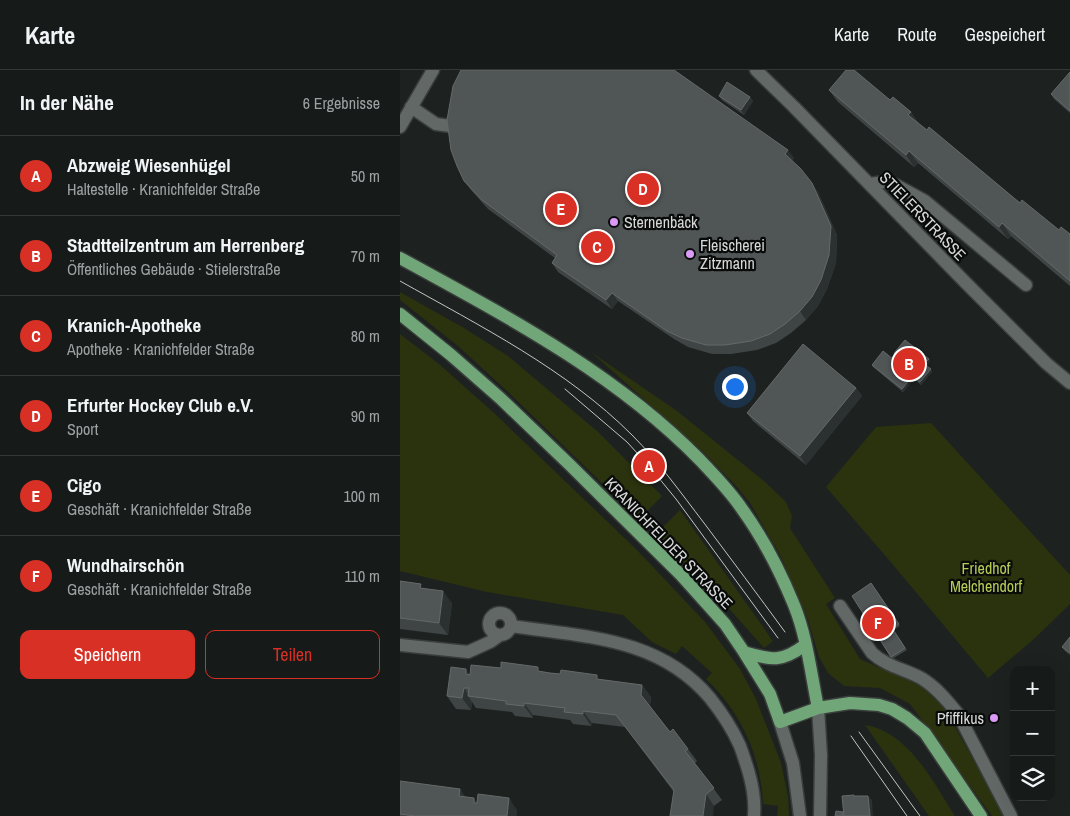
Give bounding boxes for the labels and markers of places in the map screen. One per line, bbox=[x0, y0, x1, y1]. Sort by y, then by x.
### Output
pin: D bbox=[627, 170, 659, 208]
pin: E bbox=[545, 190, 577, 228]
place label: Sternenbäck bbox=[624, 211, 698, 233]
marker: Sternenbäck bbox=[608, 216, 620, 228]
pin: C bbox=[581, 228, 613, 266]
place label: Fleischerei Zitzmann bbox=[700, 234, 765, 274]
marker: Fleischerei Zitzmann bbox=[684, 248, 696, 260]
pin: B bbox=[893, 345, 925, 383]
pin: A bbox=[633, 447, 665, 485]
pin: F bbox=[862, 604, 894, 642]
place label: Pfiffikus bbox=[937, 707, 984, 729]
marker: Pfiffikus bbox=[988, 712, 1000, 724]

